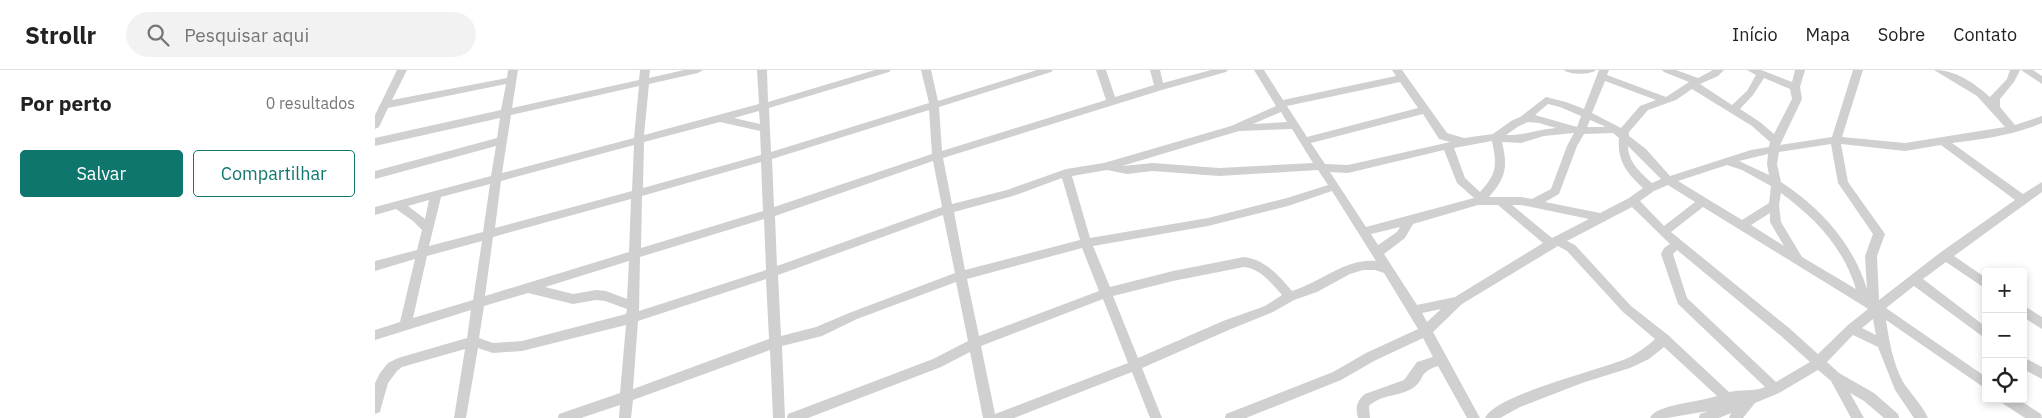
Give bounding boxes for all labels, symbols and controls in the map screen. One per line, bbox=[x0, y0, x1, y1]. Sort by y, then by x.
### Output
search box bbox=[126, 12, 476, 57]
text: Strollr bbox=[25, 19, 96, 51]
icon: search bbox=[144, 21, 172, 49]
text: Pesquisar aqui bbox=[184, 23, 309, 47]
text: Início bbox=[1732, 23, 1778, 46]
text: Mapa bbox=[1806, 23, 1850, 46]
text: Sobre bbox=[1878, 23, 1925, 46]
text: Contato bbox=[1953, 23, 2017, 46]
text: Por perto bbox=[20, 89, 112, 117]
text: 0 resultados bbox=[266, 93, 355, 113]
button: Salvar bbox=[20, 150, 183, 197]
button: Compartilhar bbox=[193, 150, 355, 197]
map controls bbox=[1982, 268, 2027, 403]
button: + bbox=[1982, 268, 2027, 313]
button: − bbox=[1982, 313, 2027, 358]
button: locate bbox=[1982, 358, 2027, 403]

